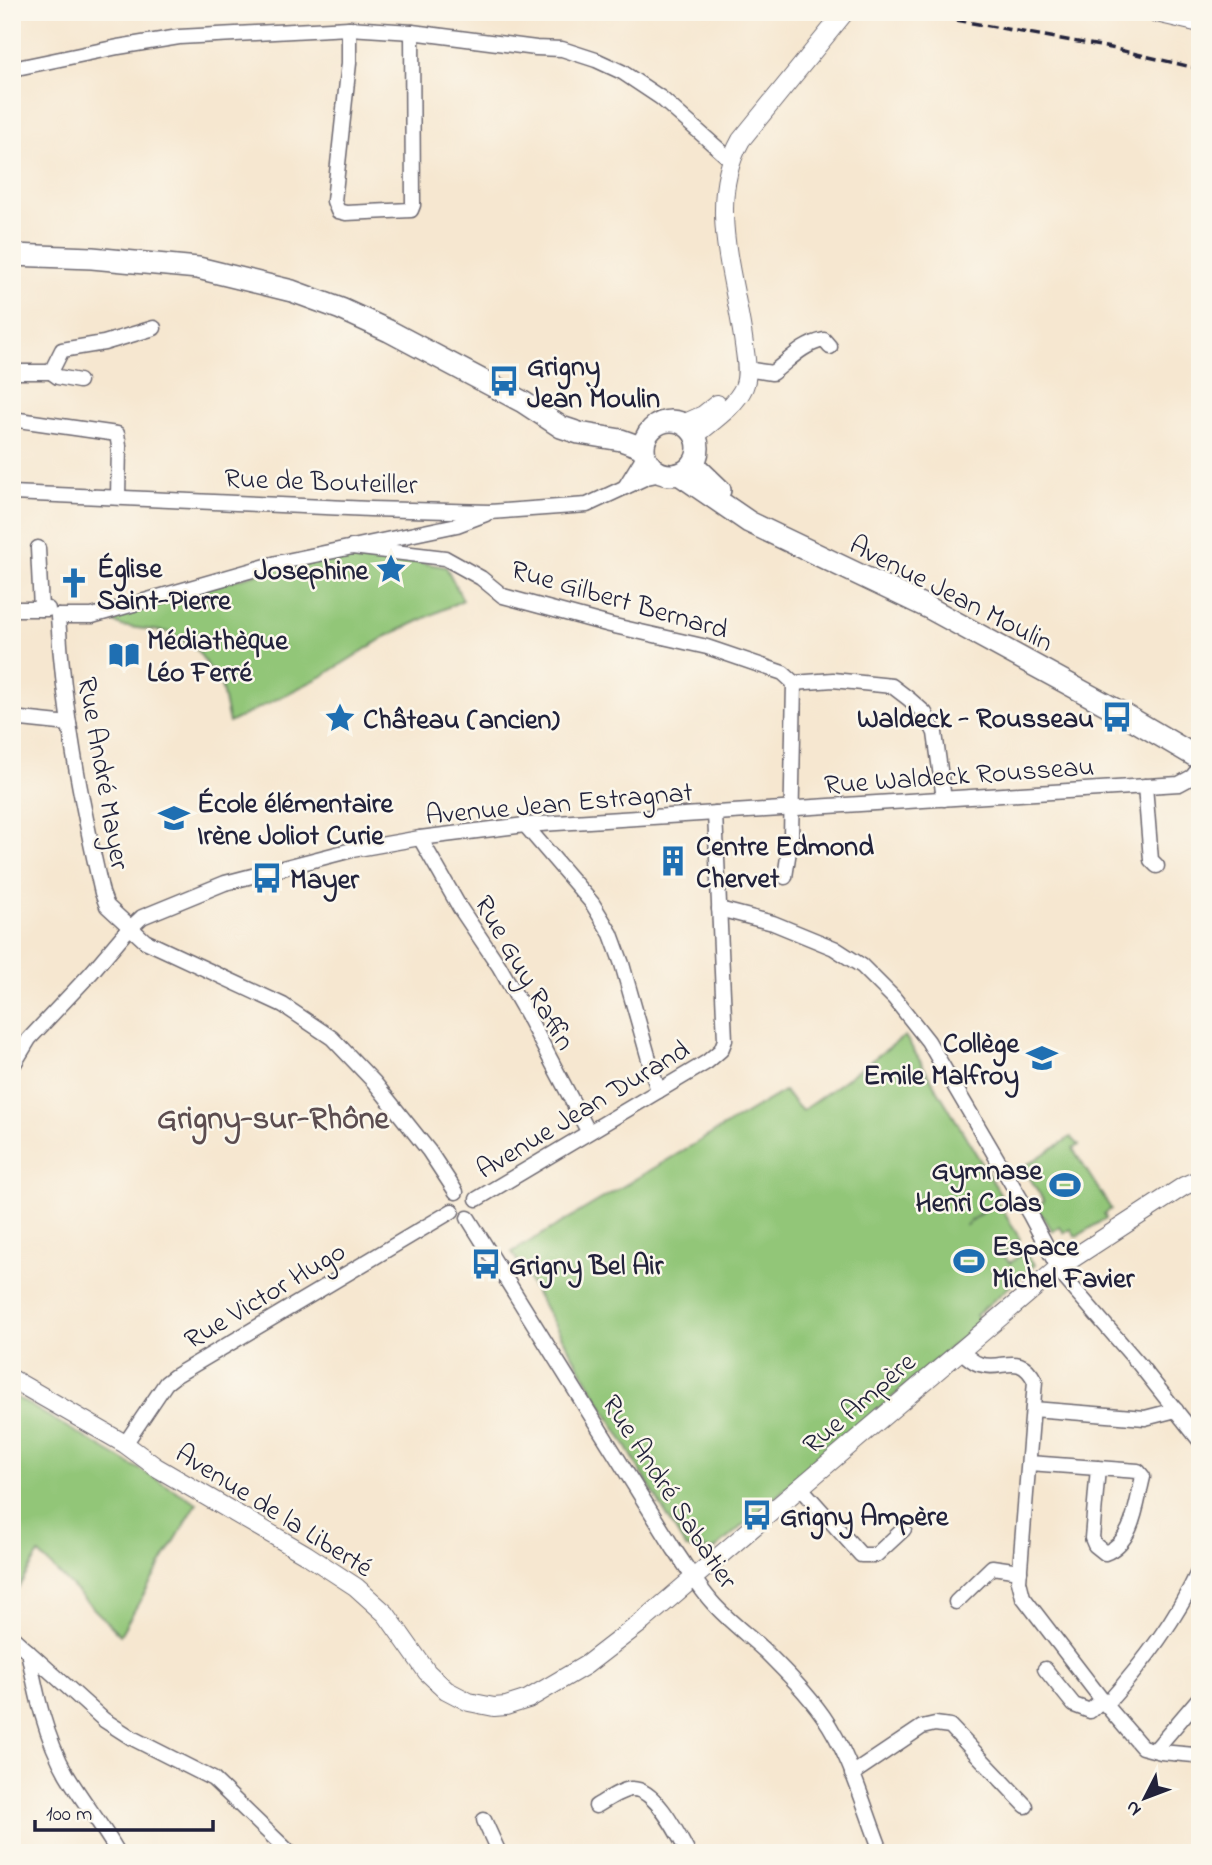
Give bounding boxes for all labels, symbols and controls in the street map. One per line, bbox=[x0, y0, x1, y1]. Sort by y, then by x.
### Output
place label: Grigny Jean Moulin bbox=[527, 348, 660, 421]
bus stop icon: Grigny Jean Moulin bbox=[487, 364, 521, 398]
street label: Rue de Bouteiller bbox=[224, 460, 418, 507]
street label: Avenue Jean Moulin bbox=[841, 526, 1059, 664]
place label: Église Saint-Pierre bbox=[97, 550, 232, 623]
street label: Rue Gilbert Bernard bbox=[506, 551, 733, 652]
place label: Josephine bbox=[254, 552, 369, 593]
place icon: Josephine bbox=[374, 552, 408, 586]
church icon: Église Saint-Pierre bbox=[57, 566, 91, 600]
place label: Médiathèque Léo Ferré bbox=[147, 622, 289, 695]
library icon: Médiathèque Léo Ferré bbox=[107, 638, 141, 672]
street label: Rue André Mayer bbox=[64, 674, 139, 873]
place label: Waldeck - Rousseau bbox=[857, 700, 1094, 741]
bus stop icon: Waldeck - Rousseau bbox=[1100, 700, 1134, 734]
place icon: Château (ancien) bbox=[323, 701, 357, 735]
place label: Château (ancien) bbox=[363, 701, 560, 742]
street label: Rue Waldeck Rousseau bbox=[823, 748, 1096, 807]
street label: Avenue Jean Estragnat bbox=[424, 773, 695, 838]
place label: École élémentaire Irène Joliot Curie bbox=[197, 785, 394, 858]
school or university icon: École élémentaire Irène Joliot Curie bbox=[157, 801, 191, 835]
place label: Centre Edmond Chervet bbox=[696, 828, 874, 901]
building icon: Centre Edmond Chervet bbox=[656, 844, 690, 878]
bus stop icon: Mayer bbox=[250, 861, 284, 895]
place label: Mayer bbox=[290, 861, 360, 902]
street label: Rue Guy Raffin bbox=[462, 889, 584, 1059]
place label: Collège Emile Malfroy bbox=[863, 1025, 1020, 1098]
street label: Avenue Jean Durand bbox=[469, 1031, 699, 1191]
school or university icon: Collège Emile Malfroy bbox=[1025, 1041, 1059, 1075]
district label: Grigny-sur-Rhône bbox=[157, 1097, 391, 1145]
place label: Gymnase Henri Colas bbox=[915, 1152, 1043, 1225]
sports icon: Gymnase Henri Colas bbox=[1048, 1168, 1082, 1202]
place label: Espace Michel Favier bbox=[992, 1228, 1136, 1301]
street label: Rue Victor Hugo bbox=[177, 1233, 354, 1361]
sports icon: Espace Michel Favier bbox=[952, 1244, 986, 1278]
bus stop icon: Grigny Bel Air bbox=[469, 1247, 503, 1281]
place label: Grigny Bel Air bbox=[509, 1247, 665, 1289]
street label: Rue Ampère bbox=[794, 1343, 927, 1466]
street label: Rue André Sabatier bbox=[590, 1388, 747, 1599]
street label: Avenue de la Liberté bbox=[166, 1435, 380, 1590]
bus stop icon: Grigny Ampère bbox=[740, 1498, 774, 1532]
place label: Grigny Ampère bbox=[780, 1498, 950, 1540]
north arrow bbox=[1110, 1764, 1180, 1834]
scale bar bbox=[35, 1788, 214, 1832]
text: N bbox=[1120, 1794, 1149, 1822]
text: 100 m bbox=[46, 1800, 92, 1830]

